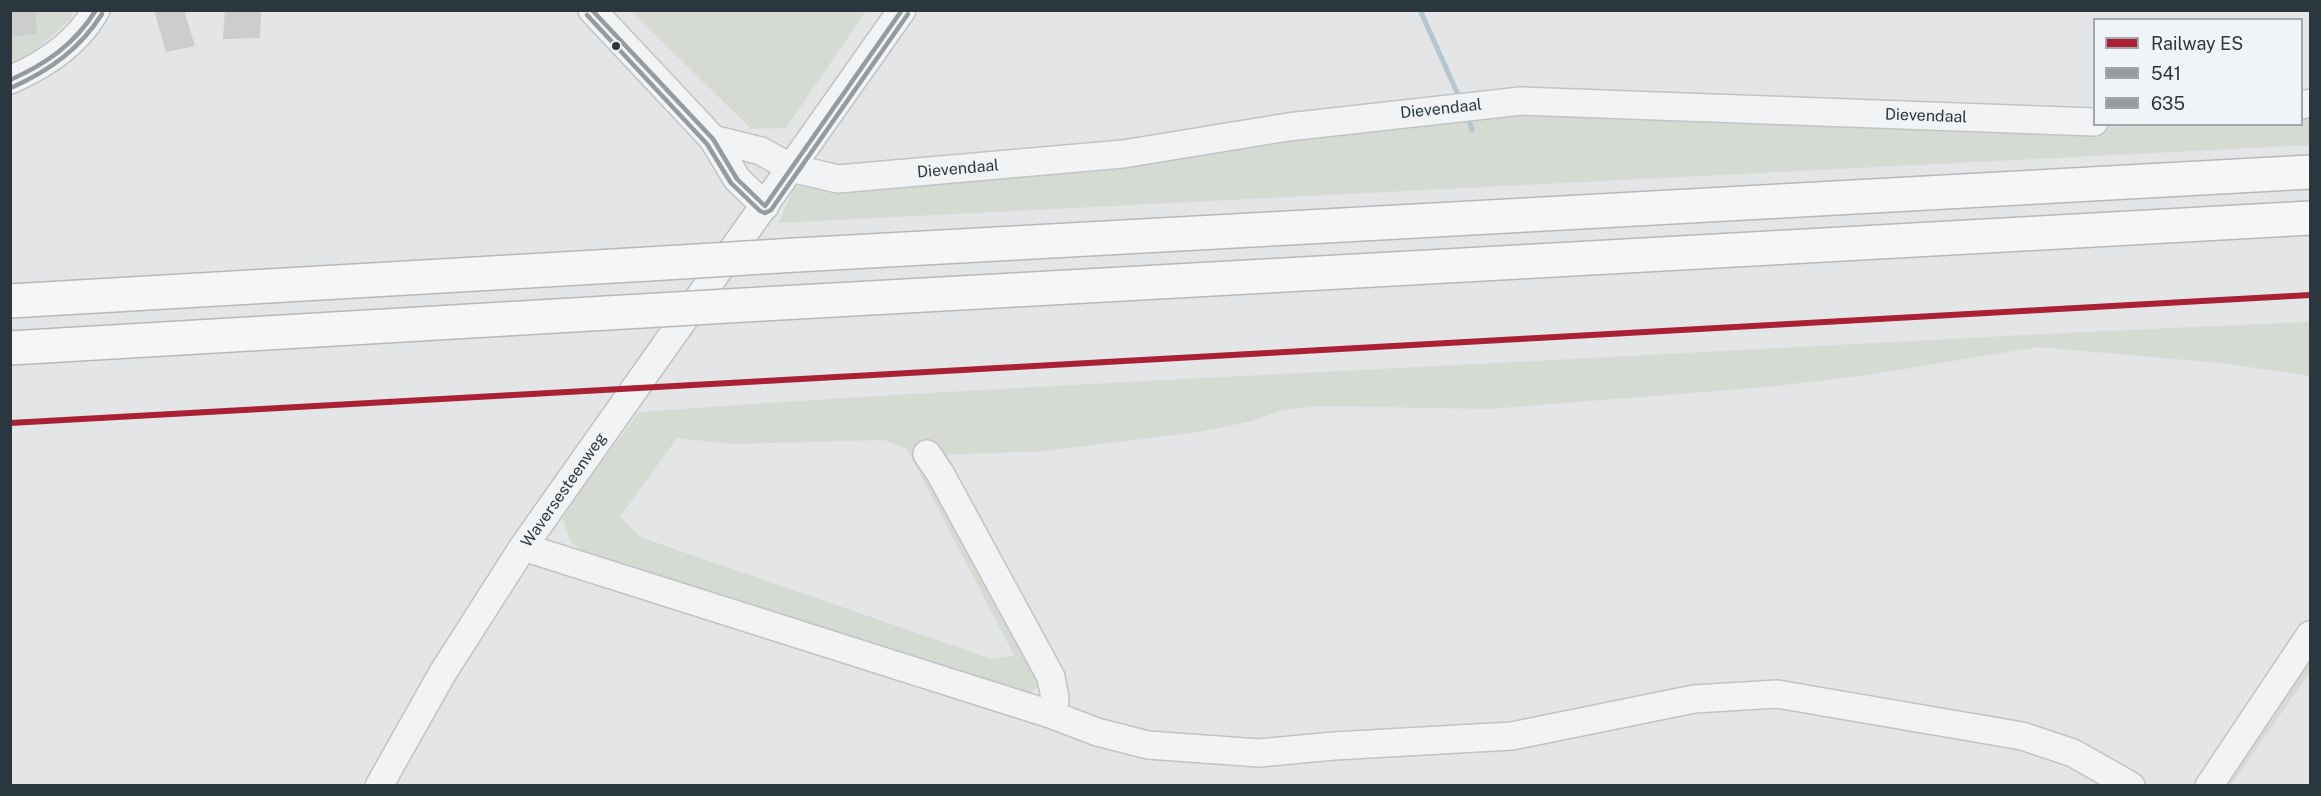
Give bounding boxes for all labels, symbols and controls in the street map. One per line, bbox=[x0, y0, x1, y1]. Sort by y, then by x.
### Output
legend bbox=[2093, 18, 2303, 126]
text: Railway ES bbox=[2151, 33, 2243, 54]
unlabelled marker bbox=[610, 40, 622, 52]
text: 541 bbox=[2151, 63, 2181, 84]
text: 635 bbox=[2151, 93, 2185, 114]
street label: Dievendaal bbox=[1399, 95, 1483, 123]
street label: Dievendaal bbox=[1885, 105, 1967, 127]
street label: Dievendaal bbox=[916, 156, 1000, 182]
street label: Waversesteenweg bbox=[517, 429, 611, 551]

